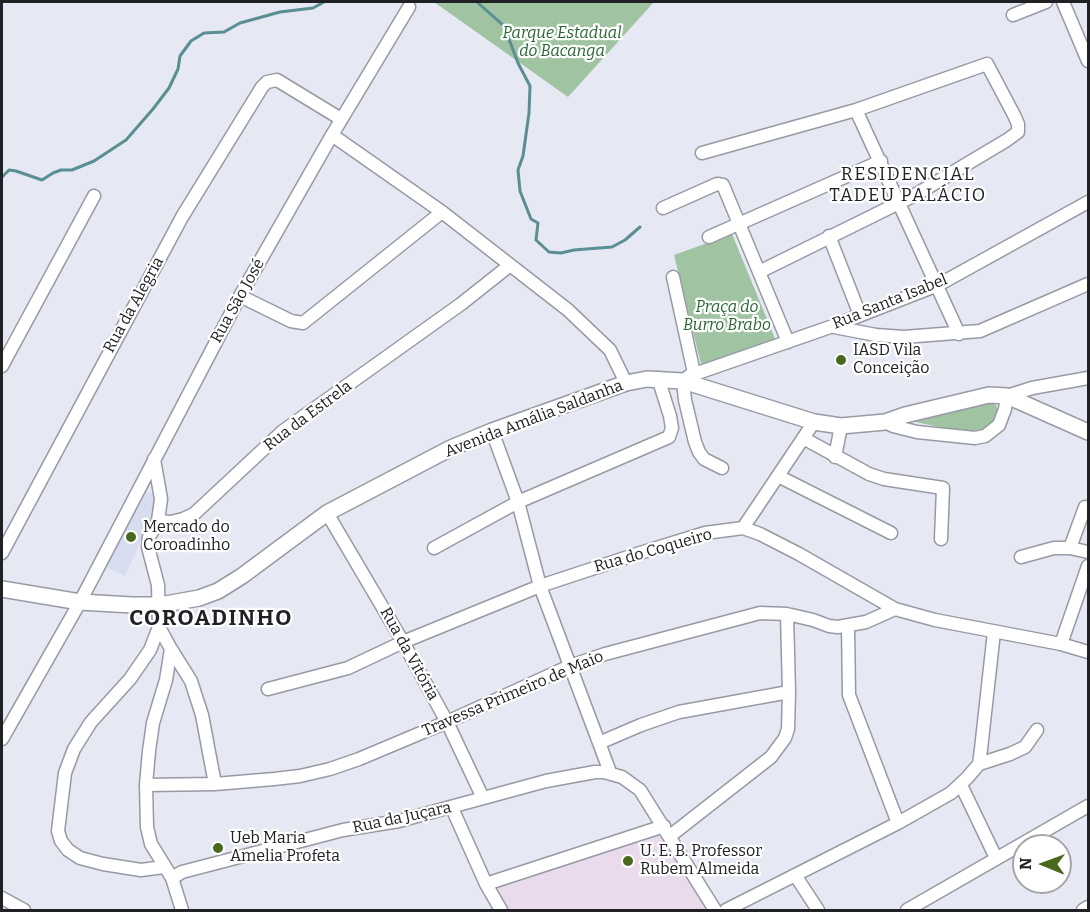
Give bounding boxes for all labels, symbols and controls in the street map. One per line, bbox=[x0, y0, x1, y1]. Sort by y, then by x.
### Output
park label: Parque Estadual do Bacanga bbox=[503, 24, 621, 62]
district label: RESIDENCIAL TADEU PALÁCIO bbox=[829, 164, 987, 207]
street label: Rua da Alegria bbox=[100, 254, 168, 356]
street label: Rua São José bbox=[207, 256, 269, 346]
street label: Rua Santa Isabel bbox=[830, 270, 950, 334]
park label: Praça do Burro Brabo bbox=[683, 298, 771, 336]
place label: IASD Vila Conceição bbox=[853, 341, 930, 379]
marker: IASD Vila Conceição bbox=[834, 353, 848, 367]
street label: Avenida Amália Saldanha bbox=[442, 376, 626, 462]
street label: Rua da Estrela bbox=[260, 377, 356, 455]
place label: Mercado do Coroadinho bbox=[143, 518, 230, 556]
street label: Rua do Coqueiro bbox=[592, 525, 714, 577]
marker: Mercado do Coroadinho bbox=[124, 530, 138, 544]
street label: Rua da Vitória bbox=[376, 604, 442, 704]
district label: COROADINHO bbox=[129, 606, 293, 632]
street label: Travessa Primeiro de Maio bbox=[419, 647, 607, 741]
street label: Rua da Juçara bbox=[351, 798, 453, 838]
place label: Ueb Maria Amelia Profeta bbox=[230, 829, 340, 867]
north arrow bbox=[1012, 834, 1072, 894]
marker: Ueb Maria Amelia Profeta bbox=[211, 841, 225, 855]
place label: U. E. B. Professor Rubem Almeida bbox=[640, 842, 762, 880]
marker: U. E. B. Professor Rubem Almeida bbox=[621, 854, 635, 868]
text: N bbox=[1016, 857, 1035, 870]

